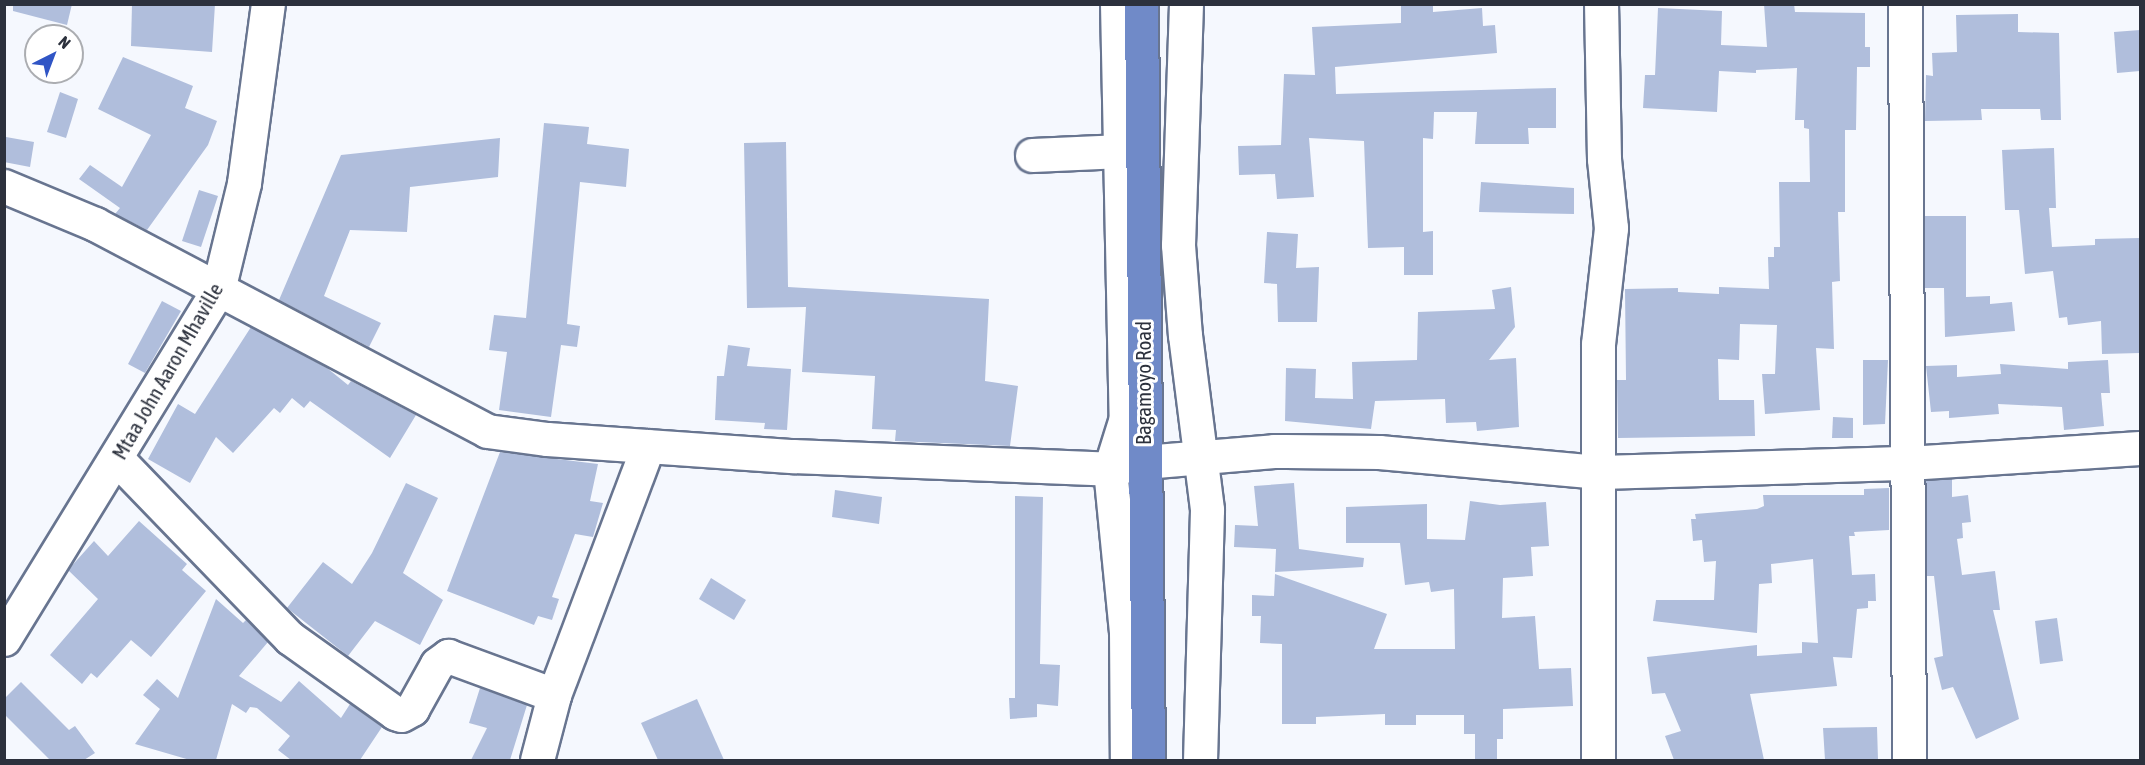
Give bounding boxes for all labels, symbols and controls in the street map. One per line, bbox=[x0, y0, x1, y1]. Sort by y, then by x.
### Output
north arrow bbox=[24, 24, 84, 84]
text: N bbox=[55, 32, 74, 52]
street label: Mtaa John Aaron Mhaville bbox=[106, 278, 228, 464]
street label: Bagamoyo Road bbox=[1130, 321, 1156, 445]

